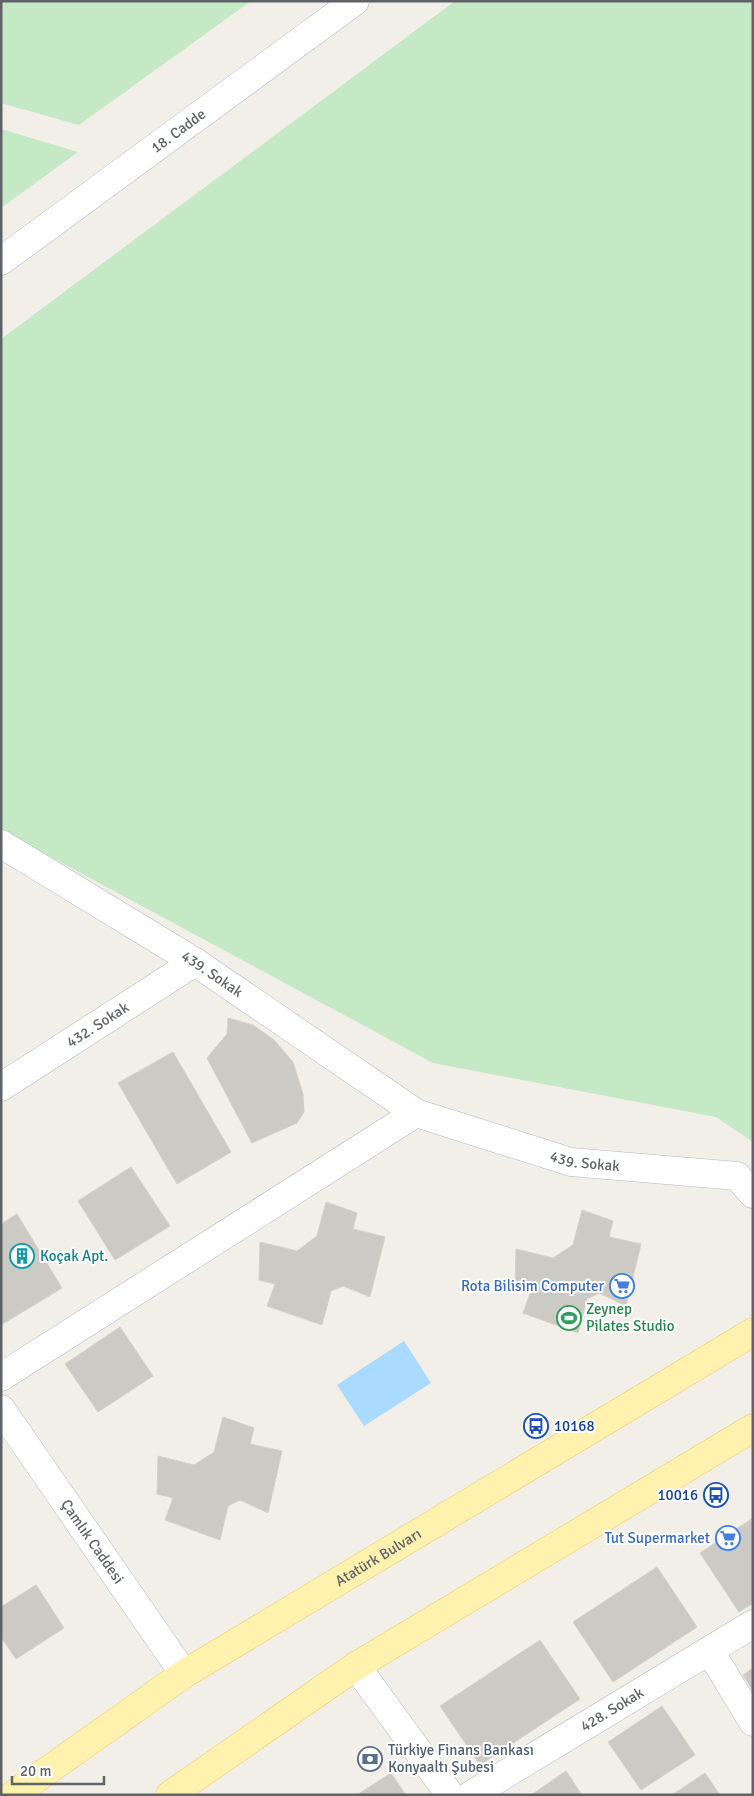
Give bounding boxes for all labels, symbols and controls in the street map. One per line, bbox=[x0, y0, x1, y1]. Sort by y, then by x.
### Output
street label: 18. Cadde bbox=[147, 105, 209, 157]
street label: 439. Sokak bbox=[178, 947, 247, 1001]
street label: 432. Sokak bbox=[63, 998, 133, 1051]
street label: 439. Sokak bbox=[548, 1147, 621, 1175]
building icon: Koçak Apt. bbox=[9, 1243, 35, 1269]
place label: Koçak Apt. bbox=[40, 1247, 108, 1265]
supermarket icon: Rota Bilisim Computer bbox=[609, 1273, 635, 1299]
place label: Rota Bilisim Computer bbox=[461, 1277, 604, 1295]
place label: Zeynep Pilates Studio bbox=[586, 1300, 675, 1335]
sports icon: Zeynep Pilates Studio bbox=[556, 1305, 582, 1331]
bus stop icon: 10168 bbox=[523, 1413, 549, 1439]
place label: 10168 bbox=[554, 1417, 595, 1435]
bus stop icon: 10016 bbox=[703, 1482, 729, 1508]
place label: 10016 bbox=[658, 1486, 698, 1504]
street label: Çamlık Caddesi bbox=[57, 1496, 128, 1587]
street label: Atatürk Bulvarı bbox=[332, 1525, 424, 1590]
supermarket icon: Tut Supermarket bbox=[715, 1525, 741, 1551]
place label: Tut Supermarket bbox=[605, 1529, 710, 1547]
street label: 428. Sokak bbox=[577, 1683, 647, 1735]
place label: Türkiye Finans Bankası Konyaaltı Şubesi bbox=[388, 1741, 534, 1776]
bank icon: Türkiye Finans Bankası Konyaaltı Şubesi bbox=[357, 1746, 383, 1772]
scale bar bbox=[12, 1754, 105, 1786]
text: 20 m bbox=[20, 1762, 51, 1780]

